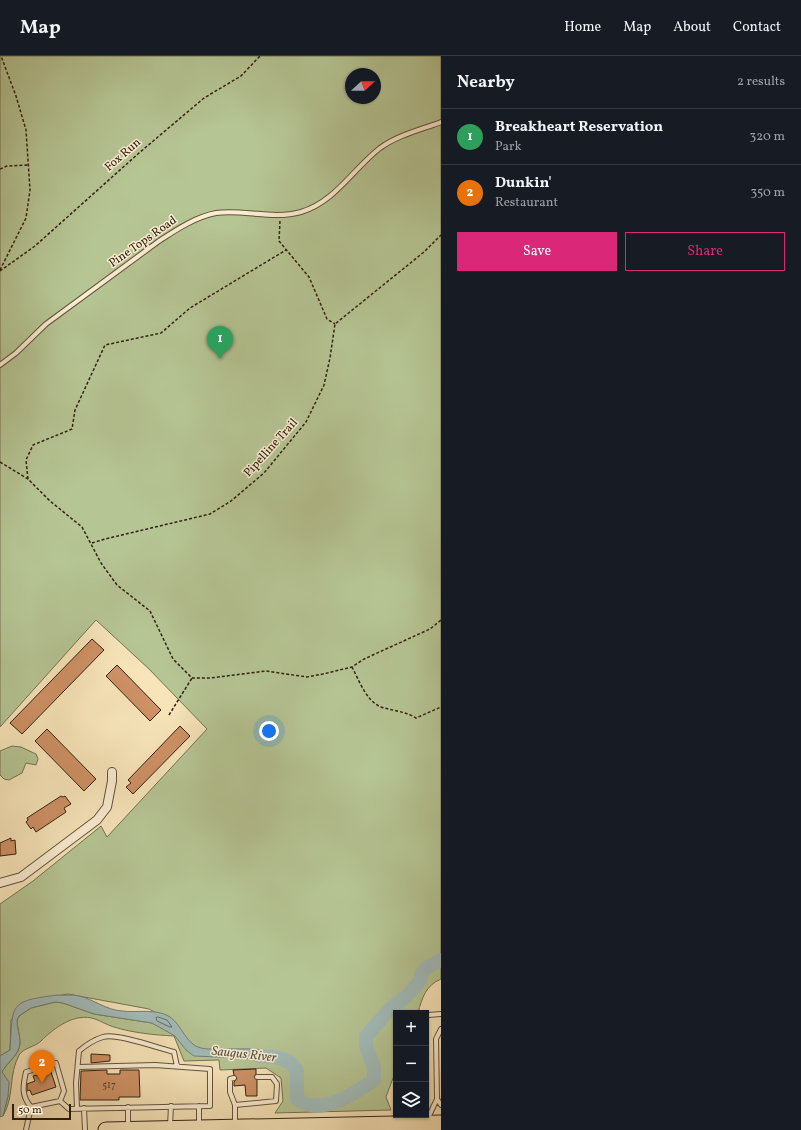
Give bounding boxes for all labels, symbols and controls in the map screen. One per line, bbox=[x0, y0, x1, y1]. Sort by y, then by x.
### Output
text: Map bbox=[20, 15, 61, 41]
text: Home bbox=[564, 18, 601, 37]
text: Map bbox=[623, 18, 651, 37]
text: About bbox=[673, 18, 711, 37]
text: Contact bbox=[733, 18, 781, 37]
north arrow bbox=[345, 68, 381, 104]
text: Nearby bbox=[457, 71, 515, 94]
text: 2 results bbox=[737, 73, 785, 91]
text: Breakheart Reservation bbox=[495, 117, 663, 138]
text: 1 bbox=[467, 128, 473, 146]
text: 320 m bbox=[750, 128, 785, 146]
street label: Fox Run bbox=[101, 135, 145, 175]
text: Park bbox=[495, 138, 522, 156]
text: Dunkin' bbox=[495, 173, 552, 194]
text: 2 bbox=[467, 184, 473, 202]
text: 350 m bbox=[750, 184, 785, 202]
text: Restaurant bbox=[495, 194, 558, 212]
street label: Pine Tops Road bbox=[106, 213, 180, 271]
button: Save bbox=[457, 232, 617, 271]
button: Share bbox=[625, 232, 785, 271]
pin: 1 bbox=[207, 326, 233, 359]
street label: Pipelline Trail bbox=[240, 415, 302, 481]
your location bbox=[259, 721, 279, 741]
map controls bbox=[393, 1010, 429, 1118]
button: + bbox=[393, 1010, 429, 1046]
water label: Saugus River bbox=[211, 1043, 277, 1067]
button: − bbox=[393, 1046, 429, 1082]
pin: 2 bbox=[29, 1050, 55, 1083]
house number: 517 bbox=[102, 1078, 116, 1092]
button: layers bbox=[393, 1082, 429, 1118]
scale bar bbox=[12, 1102, 71, 1121]
text: 50 m bbox=[18, 1103, 42, 1118]

